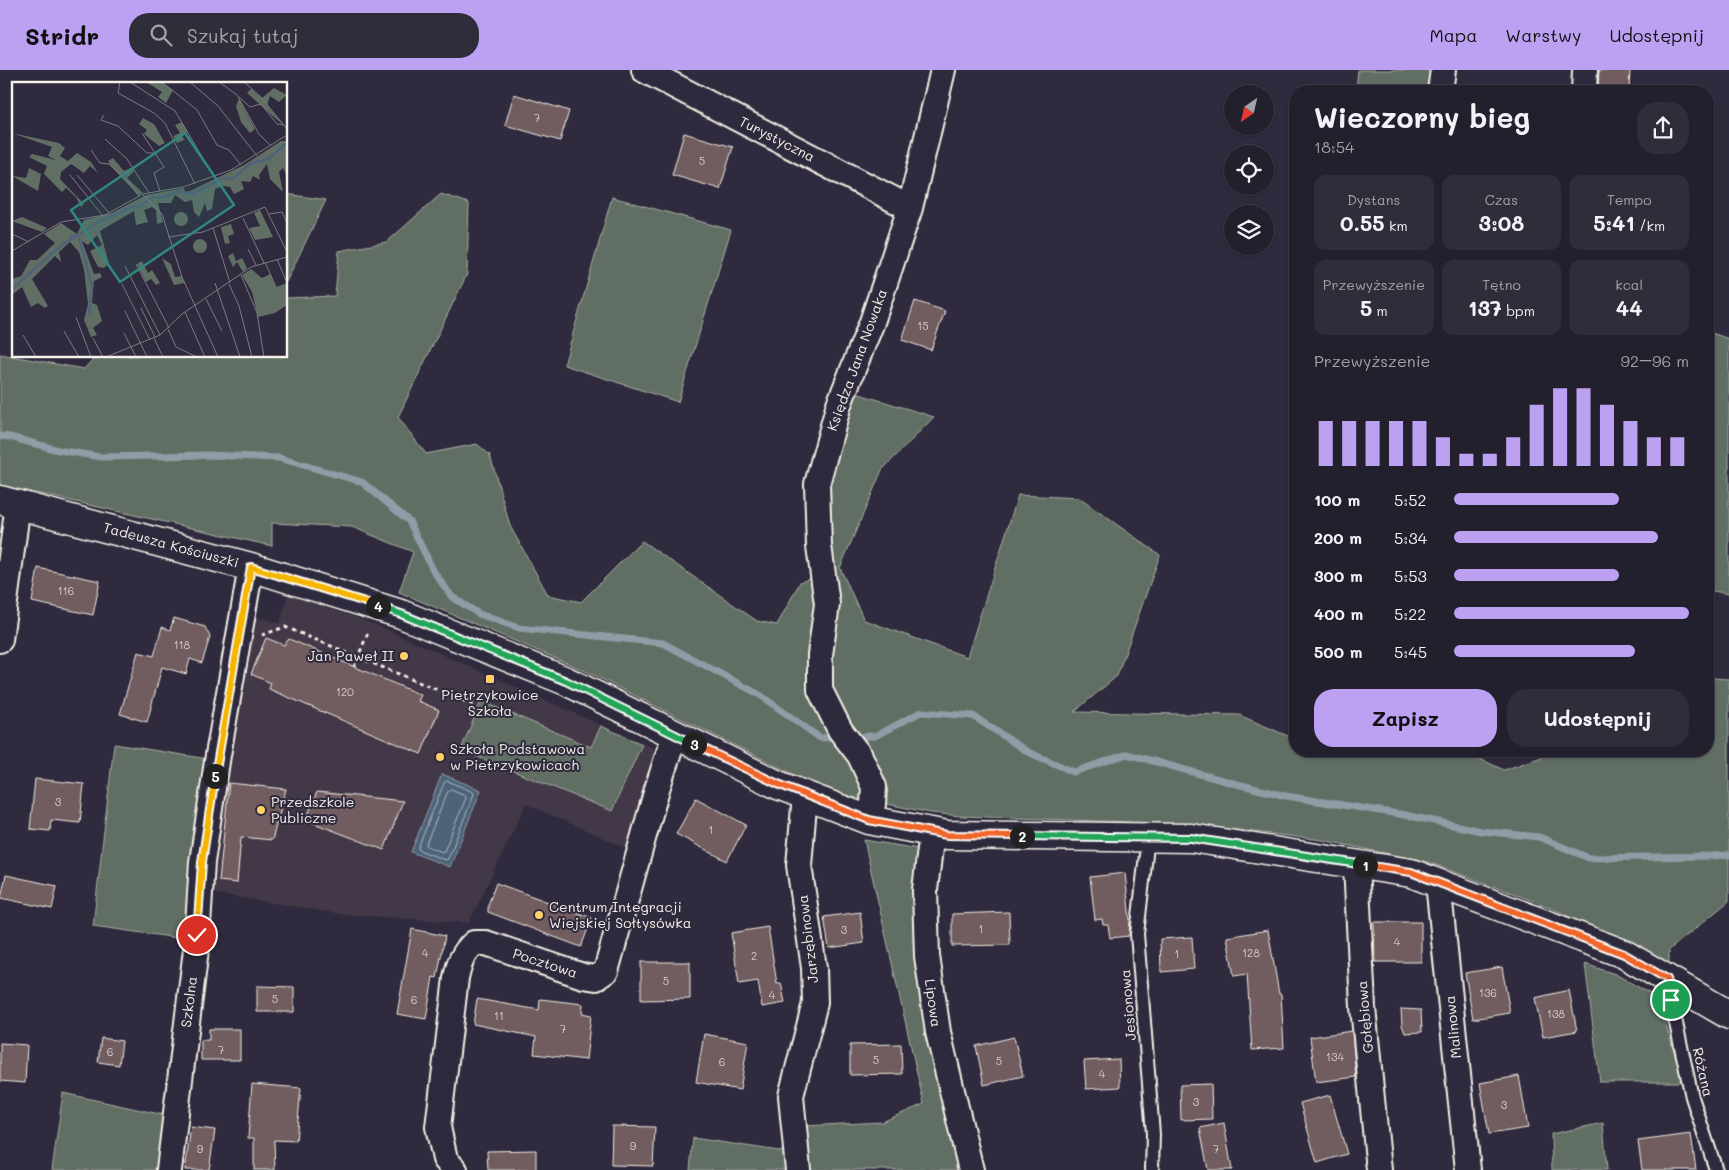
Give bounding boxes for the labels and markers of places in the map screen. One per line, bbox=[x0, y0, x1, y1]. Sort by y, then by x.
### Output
pin: 4 bbox=[366, 594, 390, 618]
place label: Jan Paweł II bbox=[307, 646, 394, 665]
marker: Jan Paweł II bbox=[398, 650, 410, 662]
marker: Pietrzykowice Szkoła bbox=[484, 673, 496, 685]
place label: Pietrzykowice Szkoła bbox=[441, 685, 539, 720]
pin: 3 bbox=[682, 732, 706, 756]
place label: Szkoła Podstawowa w Pietrzykowicach bbox=[450, 739, 585, 774]
marker: Szkoła Podstawowa w Pietrzykowicach bbox=[434, 751, 446, 763]
pin: 5 bbox=[202, 764, 228, 788]
place label: Przedszkole Publiczne bbox=[271, 792, 354, 827]
marker: Przedszkole Publiczne bbox=[255, 804, 267, 816]
pin: 2 bbox=[1010, 824, 1034, 848]
pin: 1 bbox=[1352, 852, 1378, 878]
place label: Centrum Integracji Wiejskiej Sołtysówka bbox=[549, 897, 691, 932]
marker: Centrum Integracji Wiejskiej Sołtysówka bbox=[533, 909, 545, 921]
pin bbox=[176, 914, 218, 956]
pin bbox=[1650, 979, 1692, 1021]

